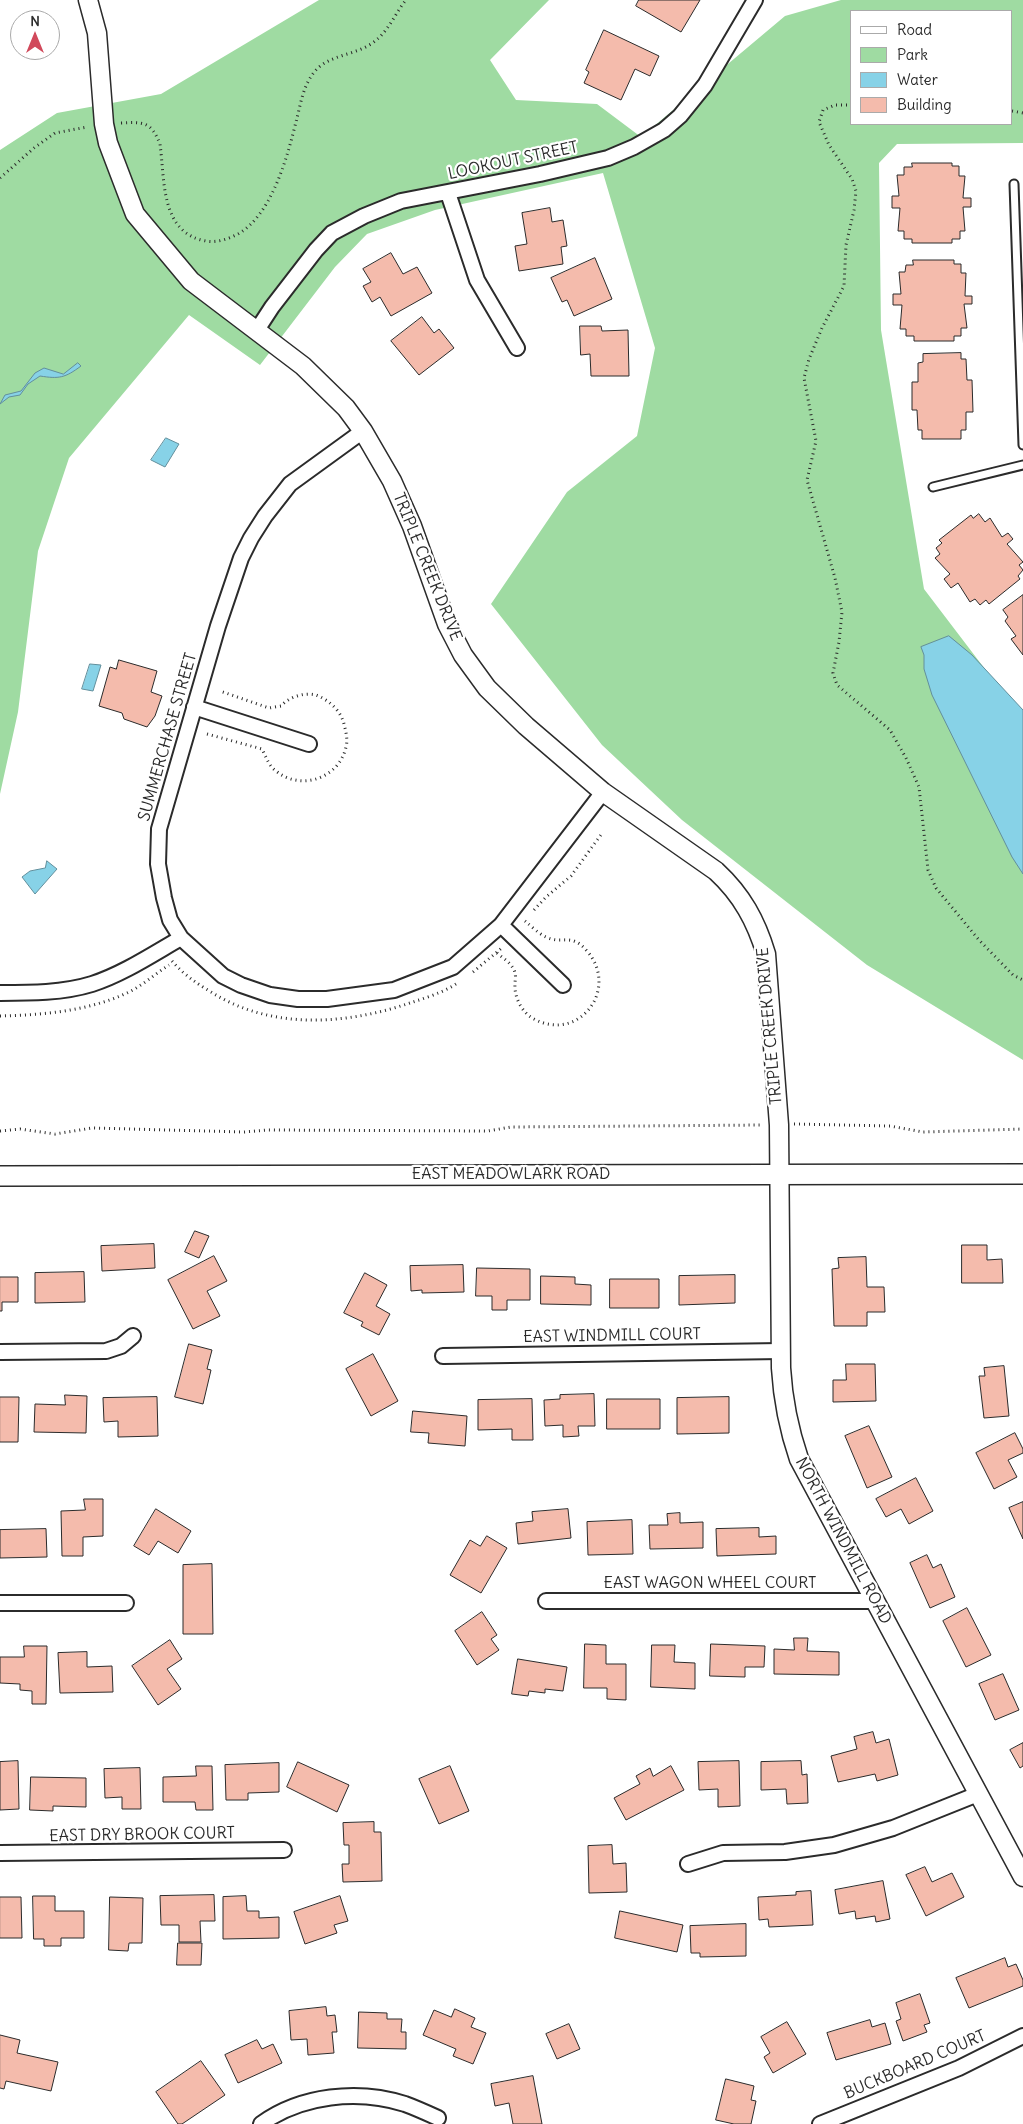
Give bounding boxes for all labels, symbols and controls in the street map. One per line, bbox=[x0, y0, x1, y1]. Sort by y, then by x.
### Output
north arrow bbox=[10, 10, 60, 60]
legend bbox=[850, 10, 1013, 125]
text: N bbox=[30, 12, 40, 30]
text: Road bbox=[897, 20, 932, 39]
text: Park bbox=[897, 45, 928, 64]
text: Water bbox=[897, 70, 938, 89]
text: Building bbox=[897, 95, 952, 114]
street label: LOOKOUT STREET bbox=[446, 138, 580, 184]
street label: TRIPLE CREEK DRIVE bbox=[388, 490, 466, 644]
street label: SUMMERCHASE STREET bbox=[135, 651, 201, 823]
street label: TRIPLE CREEK DRIVE bbox=[754, 946, 786, 1106]
street label: EAST MEADOWLARK ROAD bbox=[412, 1164, 610, 1184]
street label: EAST WINDMILL COURT bbox=[523, 1325, 701, 1347]
street label: NORTH WINDMILL ROAD bbox=[791, 1454, 895, 1628]
street label: EAST WAGON WHEEL COURT bbox=[604, 1573, 816, 1593]
street label: EAST DRY BROOK COURT bbox=[49, 1824, 235, 1846]
street label: BUCKBOARD COURT bbox=[841, 2026, 989, 2104]

